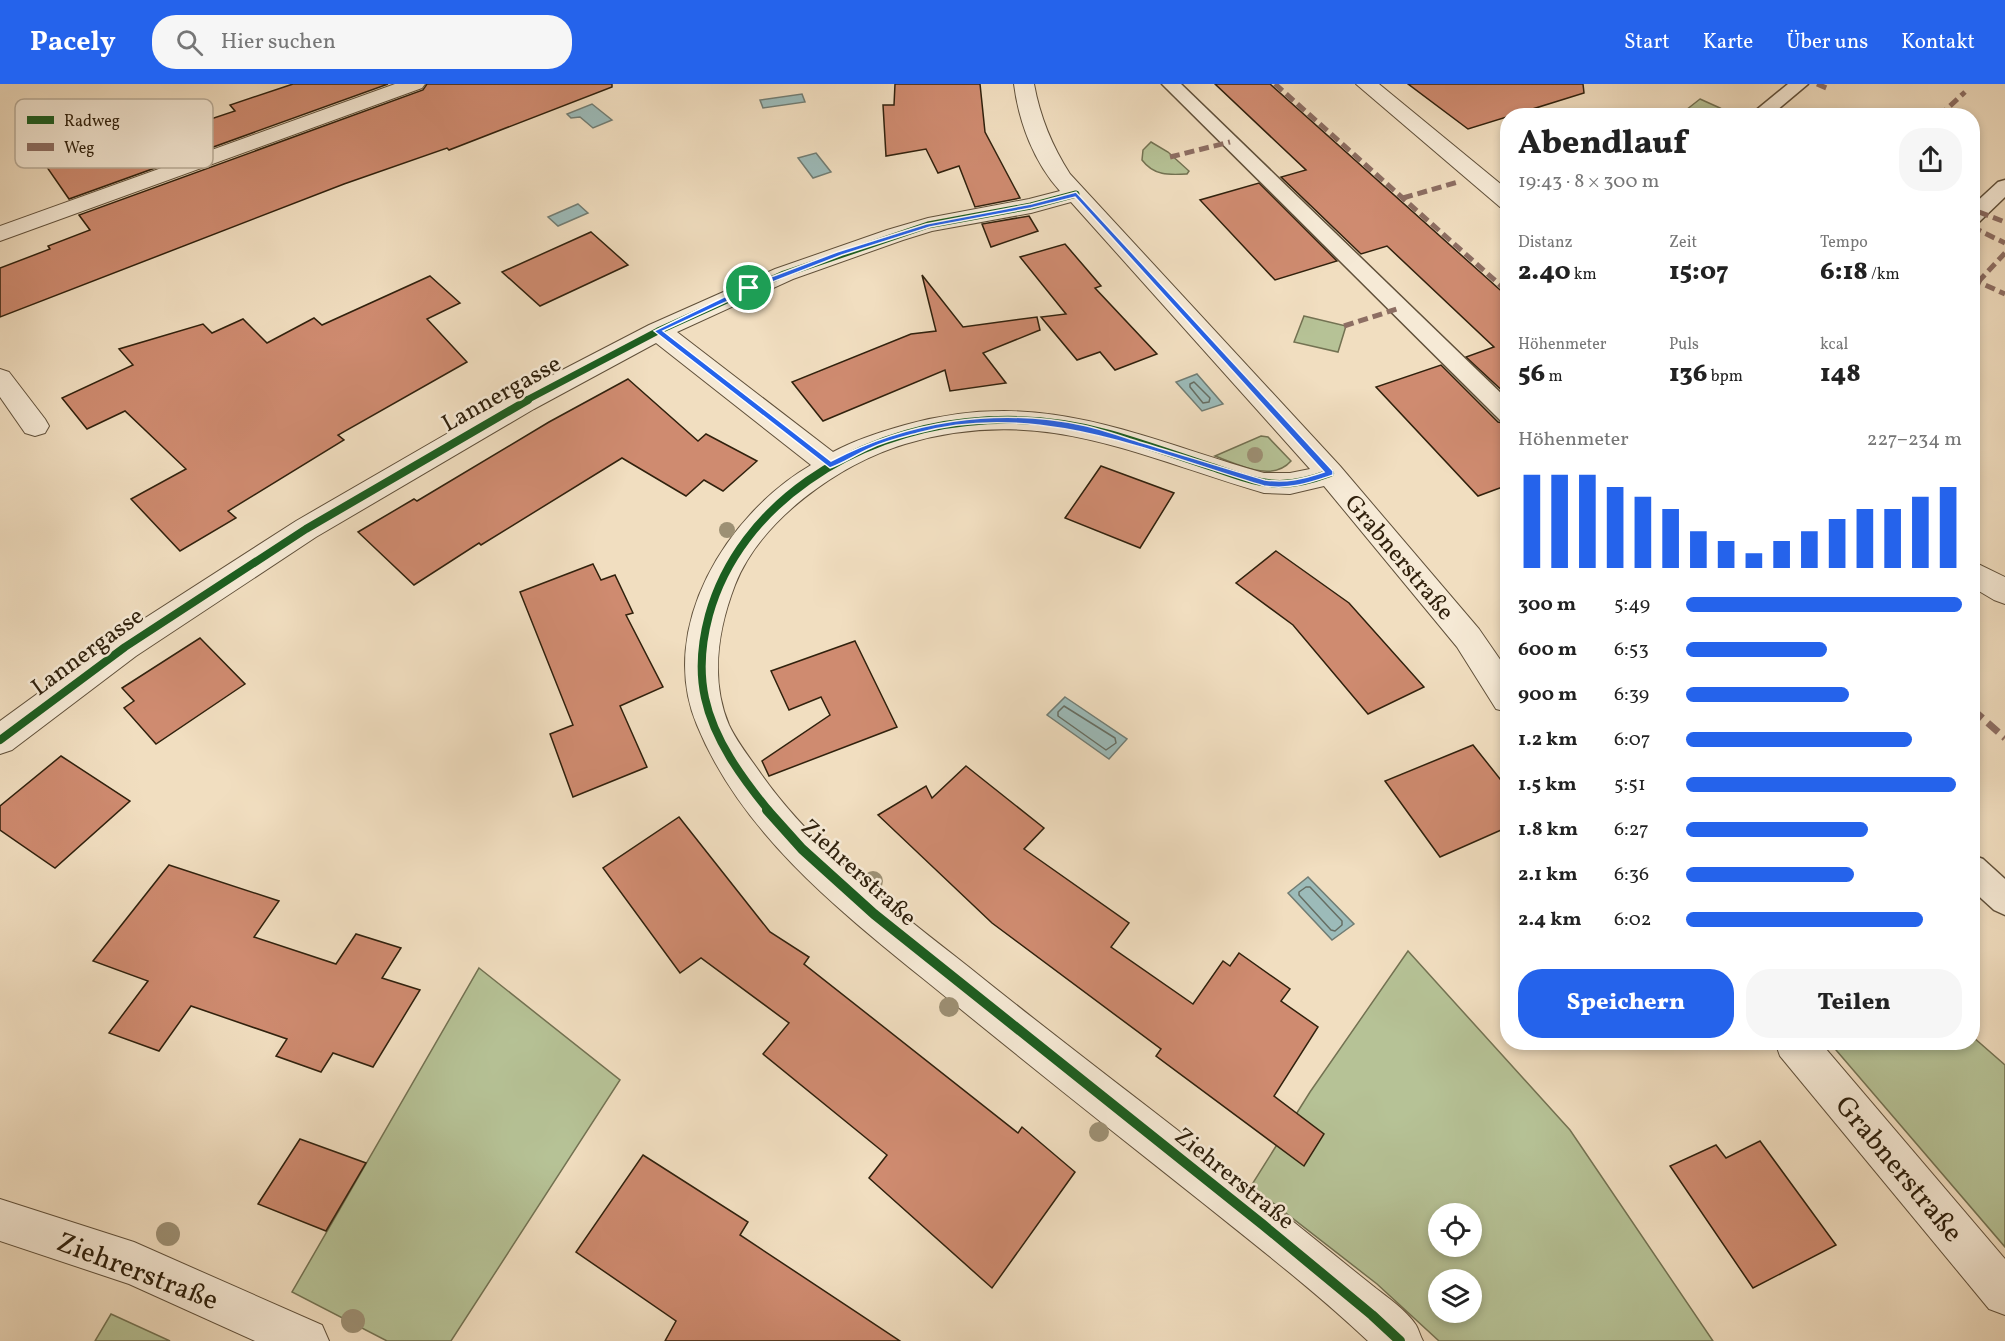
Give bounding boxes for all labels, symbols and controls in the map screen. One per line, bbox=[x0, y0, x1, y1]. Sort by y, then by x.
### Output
search box bbox=[152, 15, 572, 69]
text: Pacely bbox=[30, 23, 116, 62]
icon: search bbox=[173, 26, 206, 59]
text: Hier suchen bbox=[221, 27, 336, 58]
text: Start bbox=[1624, 28, 1670, 57]
text: Karte bbox=[1703, 28, 1753, 57]
text: Über uns bbox=[1786, 28, 1868, 57]
text: Kontakt bbox=[1901, 28, 1975, 57]
legend bbox=[15, 99, 213, 168]
text: Radweg bbox=[64, 111, 120, 133]
text: Abendlauf bbox=[1518, 122, 1687, 168]
button: share bbox=[1899, 128, 1962, 191]
text: Weg bbox=[64, 138, 95, 160]
text: 19:43 · 8 × 300 m bbox=[1518, 168, 1659, 196]
text: Distanz bbox=[1518, 232, 1573, 254]
text: Zeit bbox=[1669, 232, 1697, 254]
text: Tempo bbox=[1820, 232, 1868, 254]
text: 2.40 bbox=[1518, 254, 1571, 290]
text: 15:07 bbox=[1669, 254, 1729, 290]
text: 6:18 bbox=[1820, 254, 1868, 290]
pin bbox=[723, 262, 774, 313]
text: km bbox=[1571, 264, 1597, 286]
text: /km bbox=[1868, 264, 1900, 286]
icon: arrive bbox=[732, 271, 765, 304]
text: Höhenmeter bbox=[1518, 334, 1607, 356]
text: Puls bbox=[1669, 334, 1699, 356]
text: kcal bbox=[1820, 334, 1848, 356]
street label: Lannergasse bbox=[436, 348, 568, 442]
text: 56 bbox=[1518, 356, 1545, 392]
text: 136 bbox=[1669, 356, 1708, 392]
text: 148 bbox=[1820, 356, 1861, 392]
text: m bbox=[1545, 366, 1563, 388]
text: bpm bbox=[1708, 366, 1743, 388]
text: Höhenmeter bbox=[1518, 426, 1629, 454]
text: 227–234 m bbox=[1867, 426, 1962, 454]
street label: Grabnerstraße bbox=[1336, 488, 1461, 629]
text: 300 m bbox=[1518, 591, 1576, 619]
text: 5:49 bbox=[1614, 591, 1650, 619]
street label: Lannergasse bbox=[25, 600, 151, 705]
text: 600 m bbox=[1518, 636, 1577, 664]
text: 6:53 bbox=[1614, 636, 1649, 664]
text: 900 m bbox=[1518, 681, 1577, 709]
text: 6:39 bbox=[1614, 681, 1649, 709]
text: 1.2 km bbox=[1518, 726, 1578, 754]
text: 6:07 bbox=[1614, 726, 1651, 754]
text: 1.5 km bbox=[1518, 771, 1577, 799]
text: 5:51 bbox=[1614, 771, 1646, 799]
street label: Ziehrerstraße bbox=[792, 812, 923, 935]
text: 1.8 km bbox=[1518, 816, 1578, 844]
text: 6:27 bbox=[1614, 816, 1649, 844]
text: 2.1 km bbox=[1518, 861, 1578, 889]
text: 6:36 bbox=[1614, 861, 1649, 889]
text: 2.4 km bbox=[1518, 906, 1582, 934]
text: 6:02 bbox=[1614, 906, 1652, 934]
button: Speichern bbox=[1518, 969, 1734, 1038]
button: Teilen bbox=[1746, 969, 1962, 1038]
street label: Grabnerstraße bbox=[1825, 1088, 1971, 1251]
street label: Ziehrerstraße bbox=[1166, 1120, 1301, 1239]
map controls bbox=[1428, 1203, 1482, 1323]
button: locate bbox=[1428, 1203, 1482, 1257]
street label: Ziehrerstraße bbox=[51, 1224, 224, 1321]
button: layers bbox=[1428, 1269, 1482, 1323]

